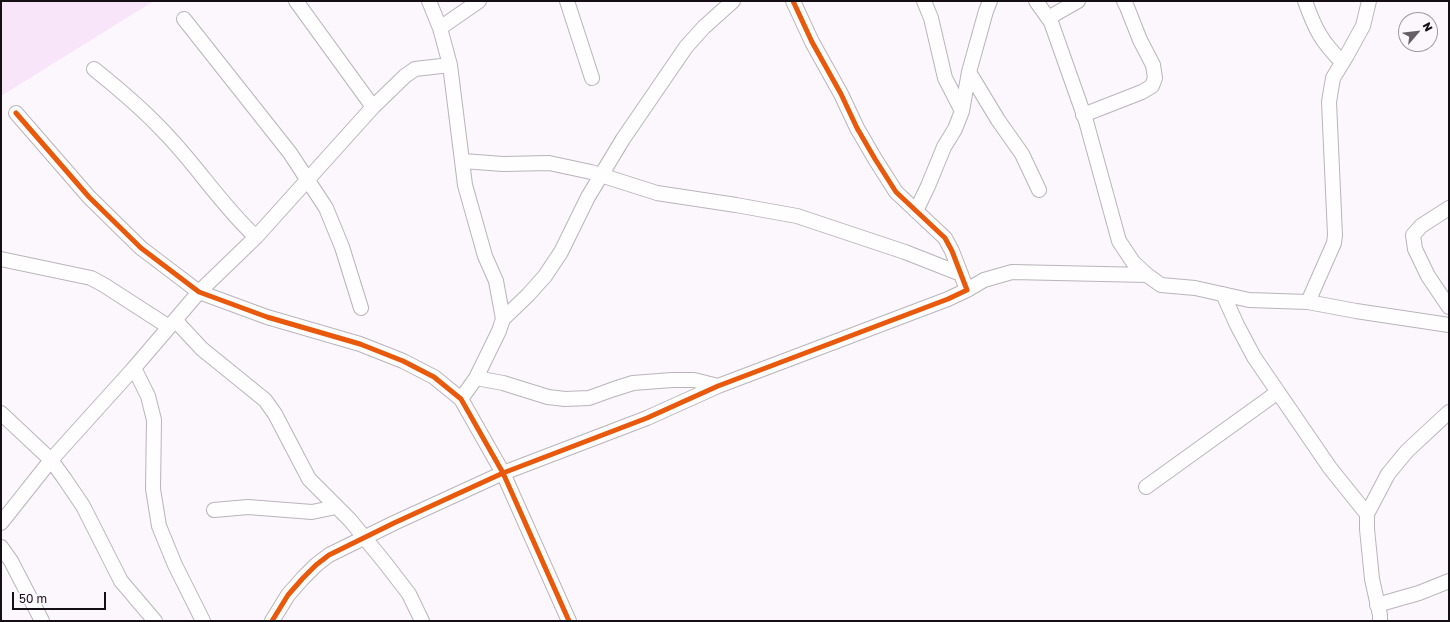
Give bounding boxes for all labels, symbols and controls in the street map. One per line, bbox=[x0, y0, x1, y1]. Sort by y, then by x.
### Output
north arrow bbox=[1398, 12, 1438, 52]
text: N bbox=[1420, 20, 1436, 33]
scale bar bbox=[14, 584, 108, 610]
text: 50 m bbox=[19, 591, 47, 606]

